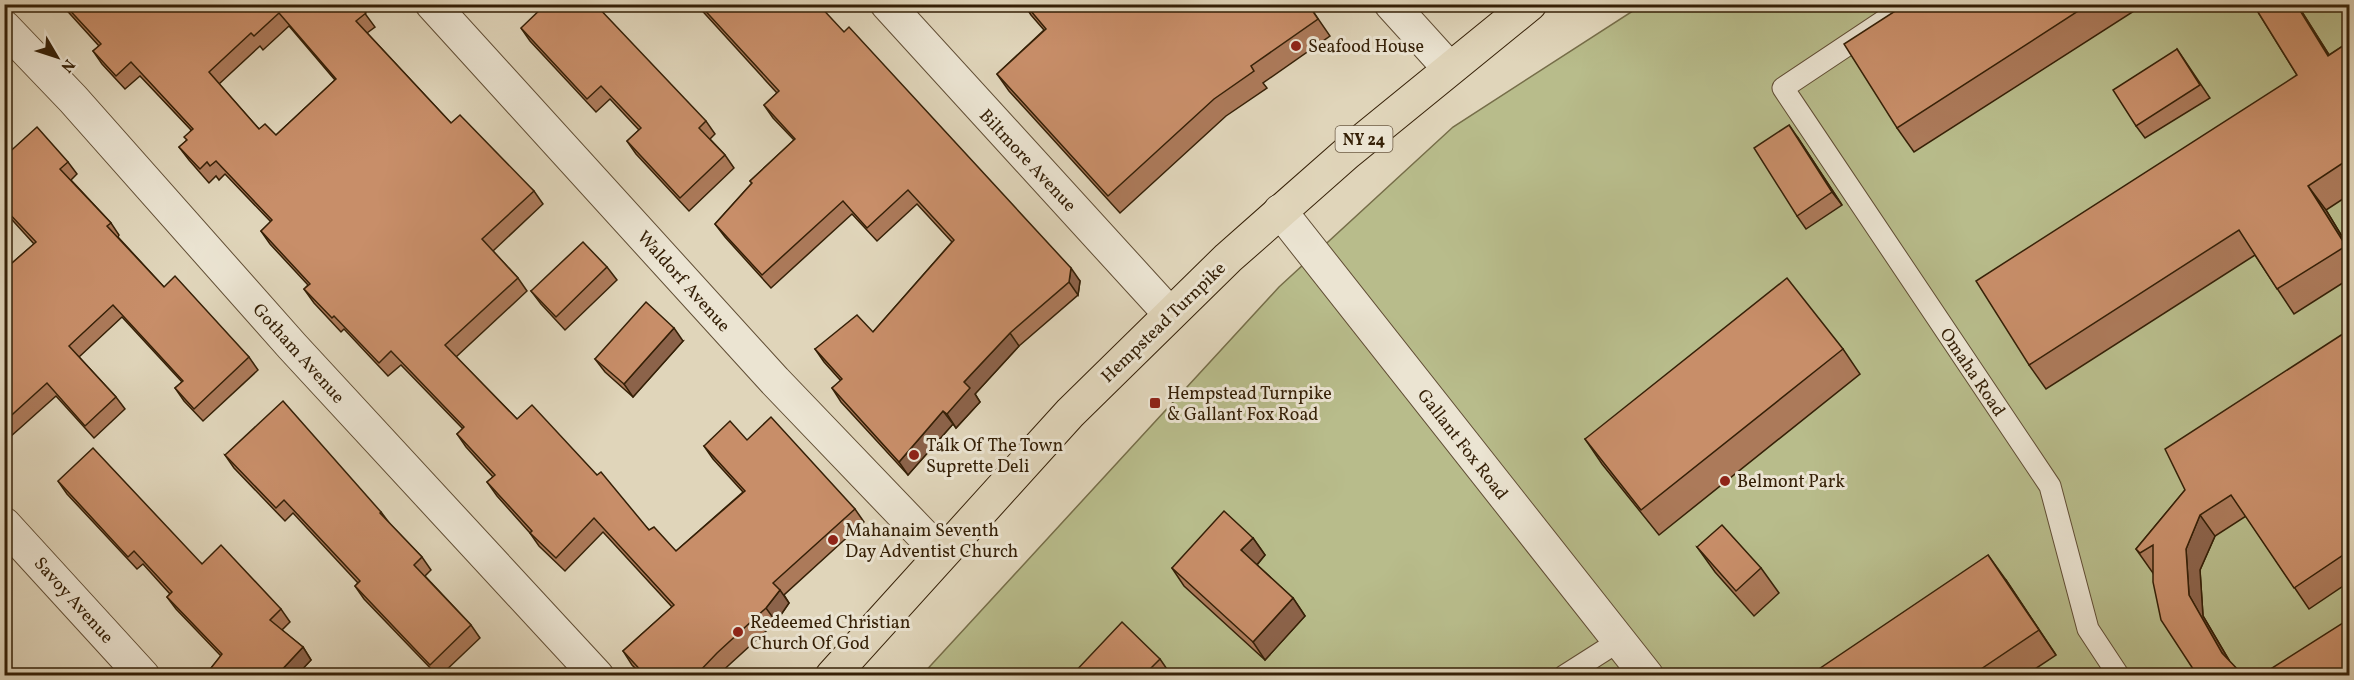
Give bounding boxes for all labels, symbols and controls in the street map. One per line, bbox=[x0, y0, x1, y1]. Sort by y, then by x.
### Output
north arrow bbox=[27, 27, 87, 87]
place label: Seafood House bbox=[1308, 35, 1424, 60]
marker: Seafood House bbox=[1289, 39, 1303, 53]
text: N bbox=[55, 54, 79, 77]
street label: Biltmore Avenue bbox=[973, 104, 1081, 218]
road number: NY 24 bbox=[1336, 126, 1392, 152]
street label: Waldorf Avenue bbox=[630, 226, 735, 338]
street label: Hempstead Turnpike bbox=[1096, 257, 1232, 389]
street label: Gotham Avenue bbox=[246, 298, 350, 410]
street label: Omaha Road bbox=[1933, 324, 2011, 422]
place label: Hempstead Turnpike & Gallant Fox Road bbox=[1167, 382, 1332, 428]
street label: Gallant Fox Road bbox=[1411, 384, 1513, 506]
marker: Hempstead Turnpike & Gallant Fox Road bbox=[1148, 396, 1162, 410]
place label: Talk Of The Town Suprette Deli bbox=[926, 434, 1063, 480]
marker: Talk Of The Town Suprette Deli bbox=[907, 448, 921, 462]
place label: Belmont Park bbox=[1737, 470, 1845, 495]
marker: Belmont Park bbox=[1718, 474, 1732, 488]
place label: Mahanaim Seventh Day Adventist Church bbox=[845, 519, 1019, 565]
marker: Mahanaim Seventh Day Adventist Church bbox=[826, 533, 840, 547]
street label: Savoy Avenue bbox=[27, 552, 119, 650]
place label: Redeemed Christian Church Of God bbox=[750, 611, 911, 657]
marker: Redeemed Christian Church Of God bbox=[731, 625, 745, 639]

